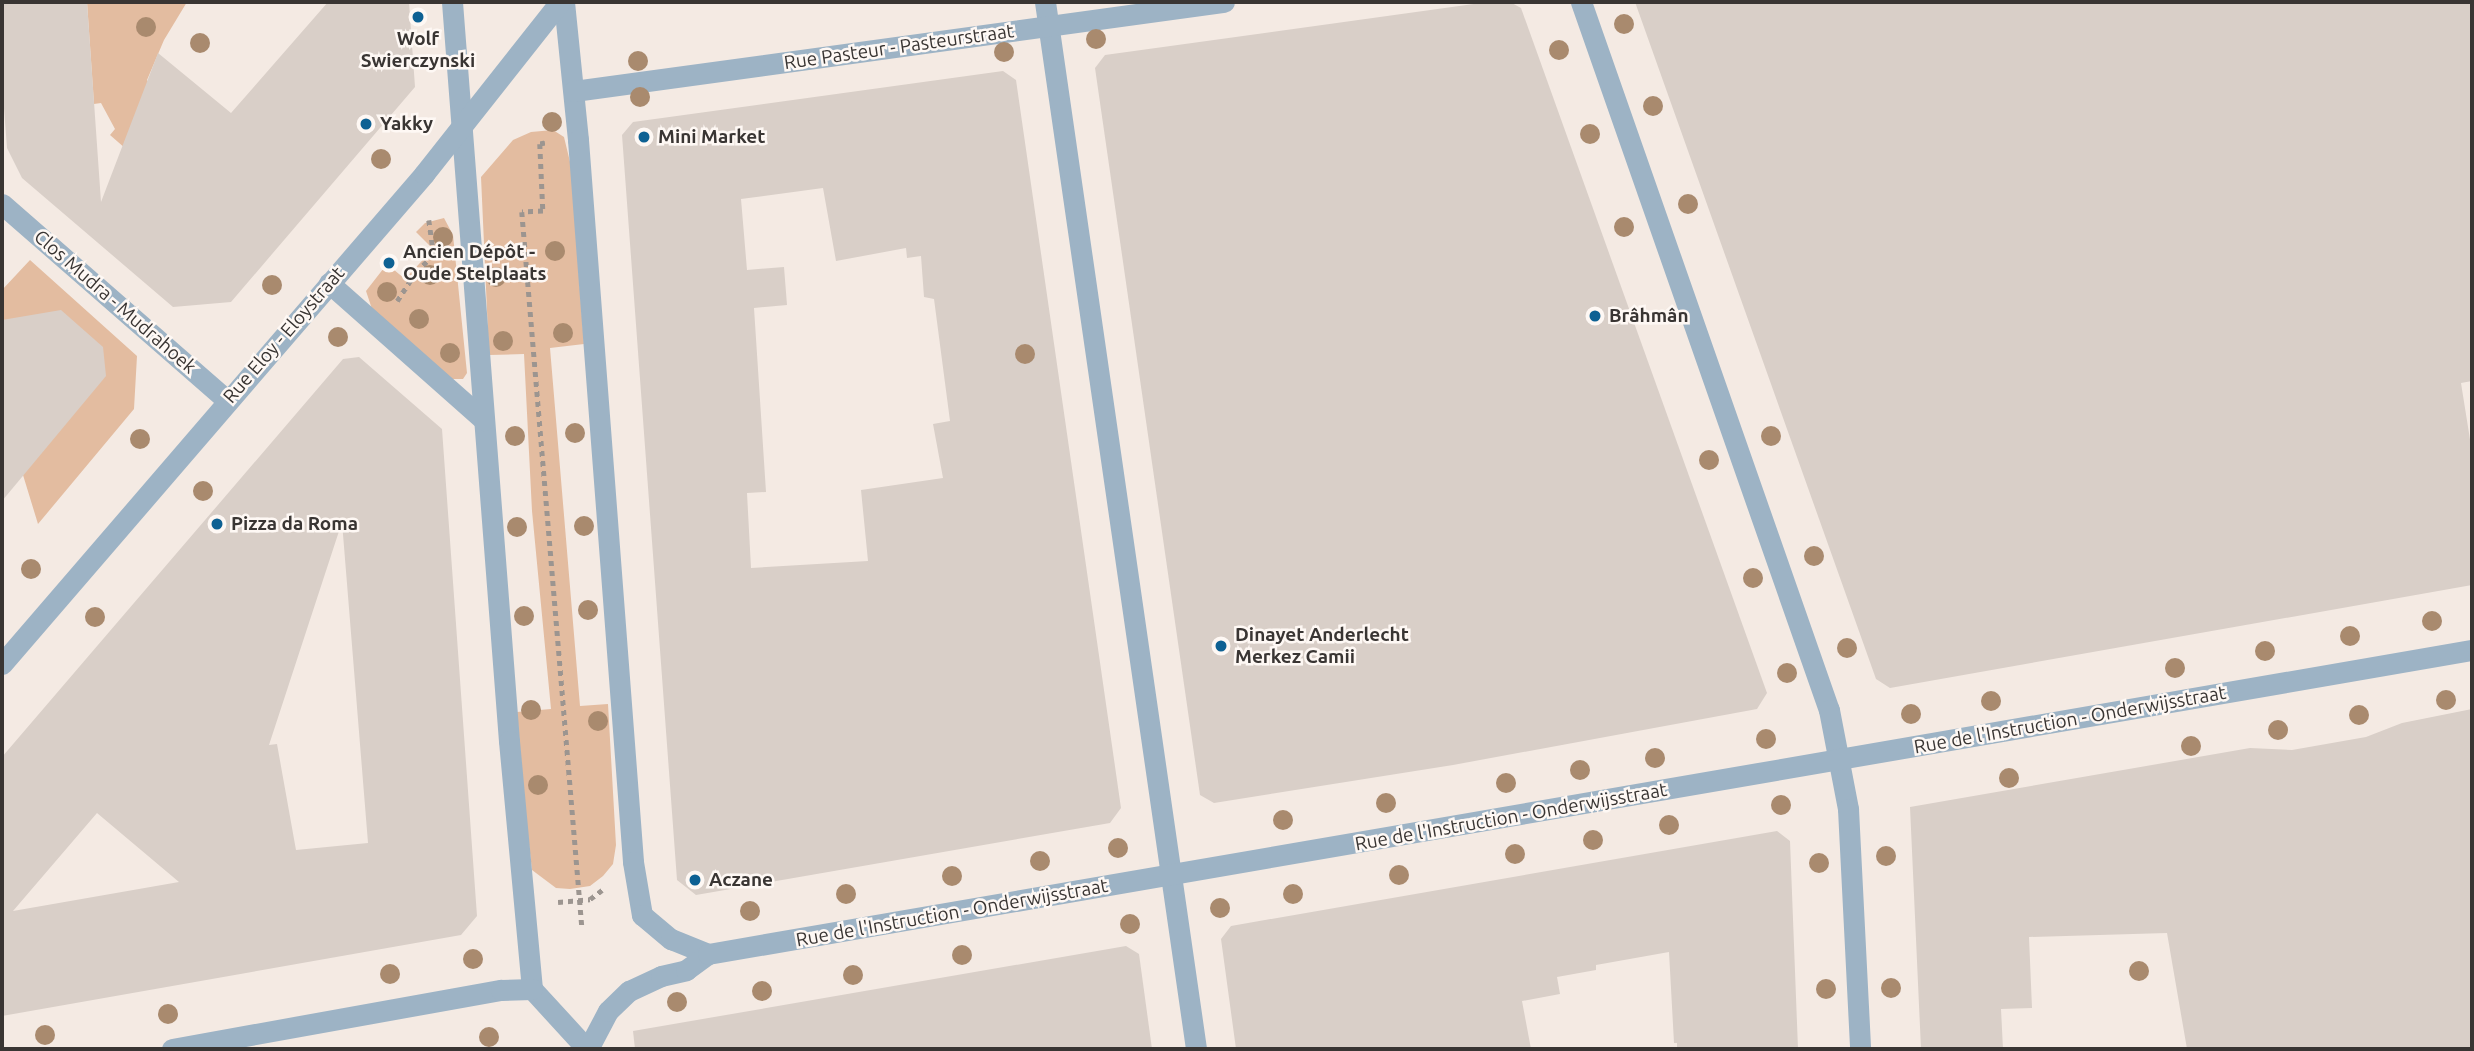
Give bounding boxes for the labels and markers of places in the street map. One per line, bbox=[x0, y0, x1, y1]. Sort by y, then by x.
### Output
marker: Wolf Swierczynski bbox=[410, 9, 426, 25]
place label: Wolf Swierczynski bbox=[361, 28, 475, 72]
place label: Yakky bbox=[380, 113, 433, 135]
marker: Yakky bbox=[358, 116, 374, 132]
place label: Mini Market bbox=[658, 126, 765, 148]
marker: Mini Market bbox=[636, 129, 652, 145]
place label: Ancien Dépôt - Oude Stelplaats bbox=[403, 241, 546, 285]
marker: Ancien Dépôt - Oude Stelplaats bbox=[381, 255, 397, 271]
place label: Brâhmân bbox=[1609, 305, 1689, 327]
marker: Brâhmân bbox=[1587, 308, 1603, 324]
place label: Pizza da Roma bbox=[231, 513, 358, 535]
marker: Pizza da Roma bbox=[209, 516, 225, 532]
place label: Dinayet Anderlecht Merkez Camii bbox=[1235, 624, 1409, 668]
marker: Dinayet Anderlecht Merkez Camii bbox=[1213, 638, 1229, 654]
place label: Aczane bbox=[709, 869, 773, 891]
marker: Aczane bbox=[687, 872, 703, 888]

